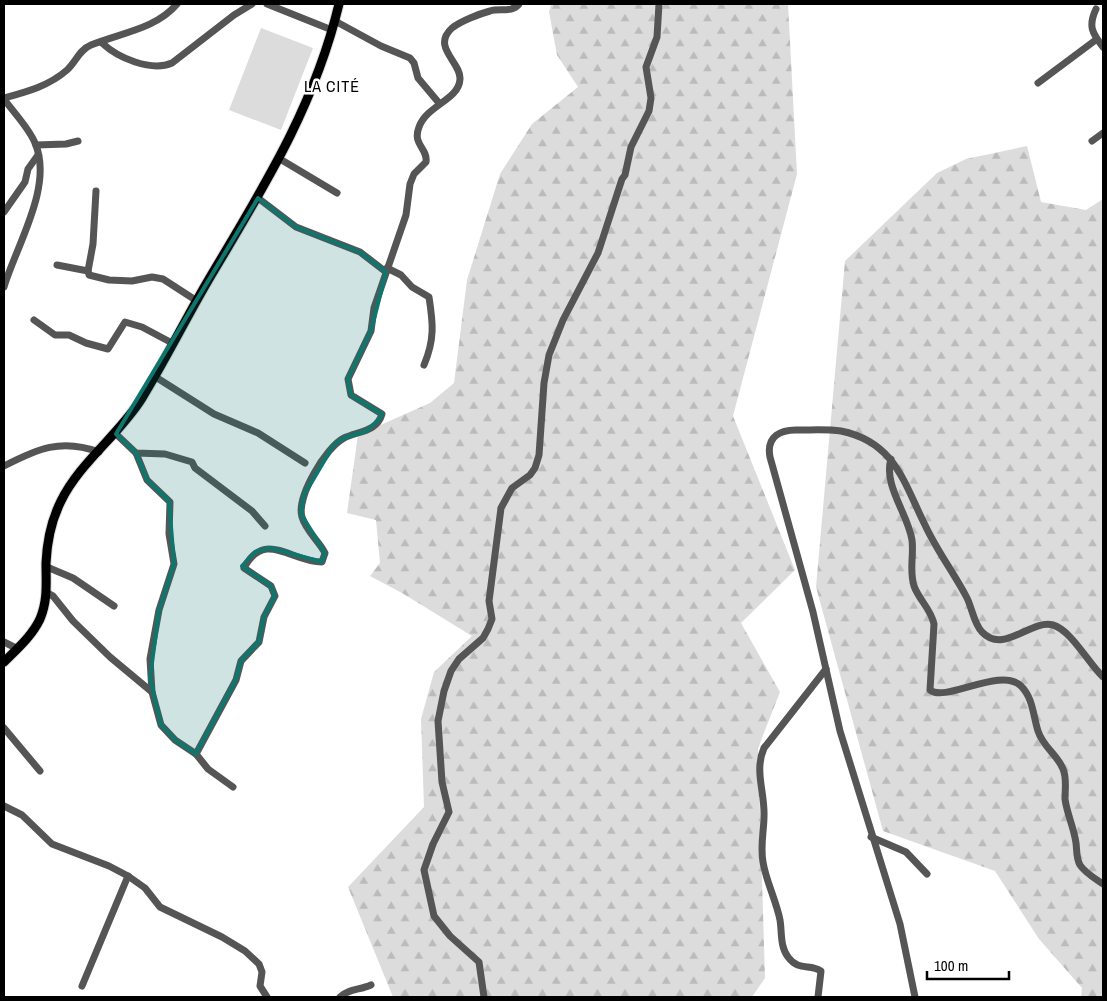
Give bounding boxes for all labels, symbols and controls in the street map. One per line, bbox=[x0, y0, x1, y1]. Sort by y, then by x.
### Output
district label: LA CITÉ bbox=[304, 75, 360, 97]
scale bar bbox=[927, 948, 1010, 980]
text: 100 m bbox=[934, 955, 968, 976]

